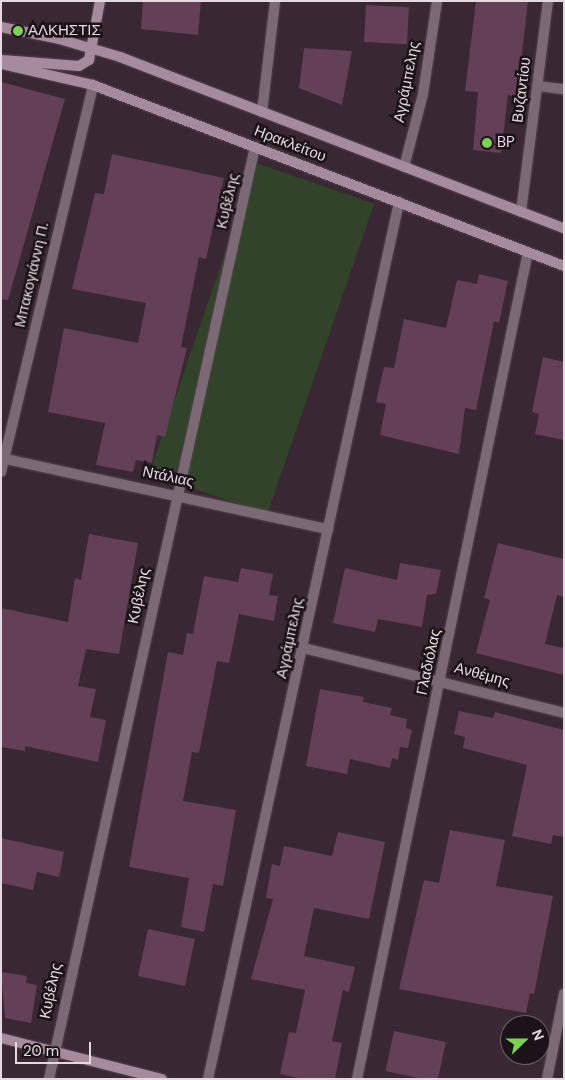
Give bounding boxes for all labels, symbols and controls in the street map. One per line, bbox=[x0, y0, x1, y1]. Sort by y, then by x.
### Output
place label: ΑΛΚΗΣΤΙΣ bbox=[28, 22, 101, 40]
marker: ΑΛΚΗΣΤΙΣ bbox=[12, 25, 24, 37]
street label: Αγράμπελης bbox=[390, 40, 424, 124]
street label: Βυζαντίου bbox=[509, 56, 535, 124]
street label: Ηρακλείτου bbox=[252, 122, 328, 166]
place label: BP bbox=[497, 134, 515, 152]
marker: BP bbox=[481, 137, 493, 149]
street label: Κυβέλης bbox=[213, 171, 243, 231]
street label: Μπακογιάννη Π. bbox=[11, 221, 53, 329]
street label: Ντάλιας bbox=[141, 463, 195, 491]
street label: Κυβέλης bbox=[124, 566, 154, 626]
street label: Αγράμπελης bbox=[273, 596, 307, 680]
street label: Γλαδιόλας bbox=[413, 627, 445, 697]
street label: Ανθέμης bbox=[452, 659, 512, 691]
street label: Κυβέλης bbox=[36, 961, 66, 1021]
north arrow bbox=[500, 1015, 550, 1065]
text: N bbox=[528, 1027, 548, 1043]
scale bar bbox=[18, 1032, 94, 1064]
text: 20 m bbox=[23, 1041, 59, 1061]

